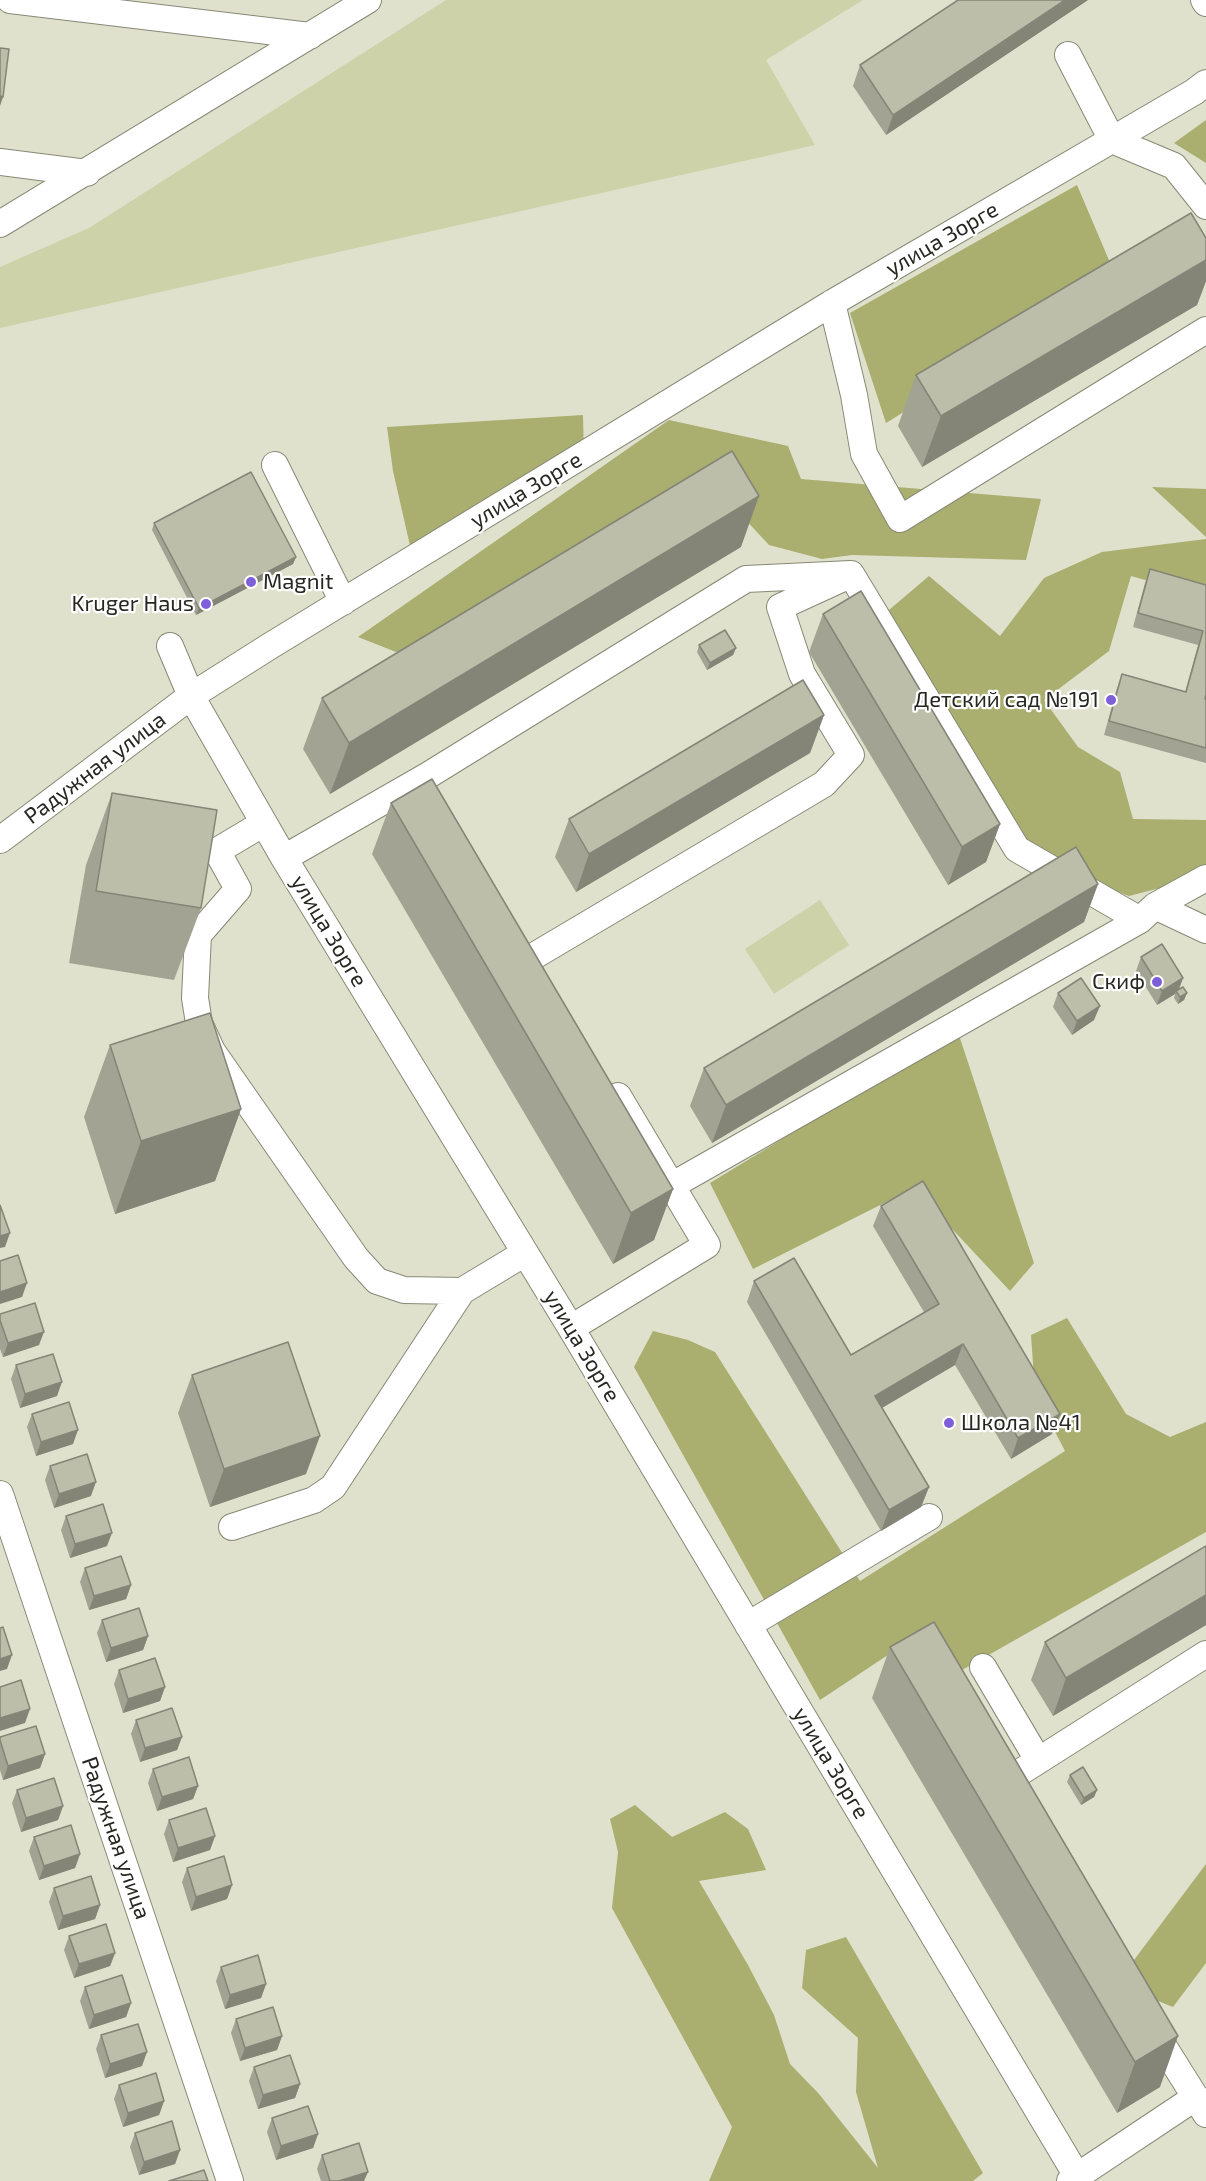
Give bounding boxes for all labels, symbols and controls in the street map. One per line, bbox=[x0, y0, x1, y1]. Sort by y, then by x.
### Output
street label: улица Зорге bbox=[881, 196, 1003, 282]
street label: улица Зорге bbox=[465, 446, 587, 534]
place label: Magnit bbox=[263, 569, 333, 595]
marker: Magnit bbox=[244, 575, 258, 589]
place label: Kruger Haus bbox=[71, 591, 194, 617]
marker: Kruger Haus bbox=[199, 597, 213, 611]
place label: Детский сад №191 bbox=[914, 687, 1099, 713]
marker: Детский сад №191 bbox=[1104, 693, 1118, 707]
street label: Радужная улица bbox=[19, 706, 171, 830]
street label: улица Зорге bbox=[285, 870, 373, 992]
place label: Скиф bbox=[1092, 969, 1145, 995]
marker: Скиф bbox=[1150, 975, 1164, 989]
street label: улица Зорге bbox=[538, 1285, 626, 1407]
place label: Школа №41 bbox=[961, 1410, 1081, 1436]
marker: Школа №41 bbox=[942, 1416, 956, 1430]
street label: улица Зорге bbox=[787, 1702, 875, 1824]
street label: Радужная улица bbox=[76, 1753, 156, 1923]

